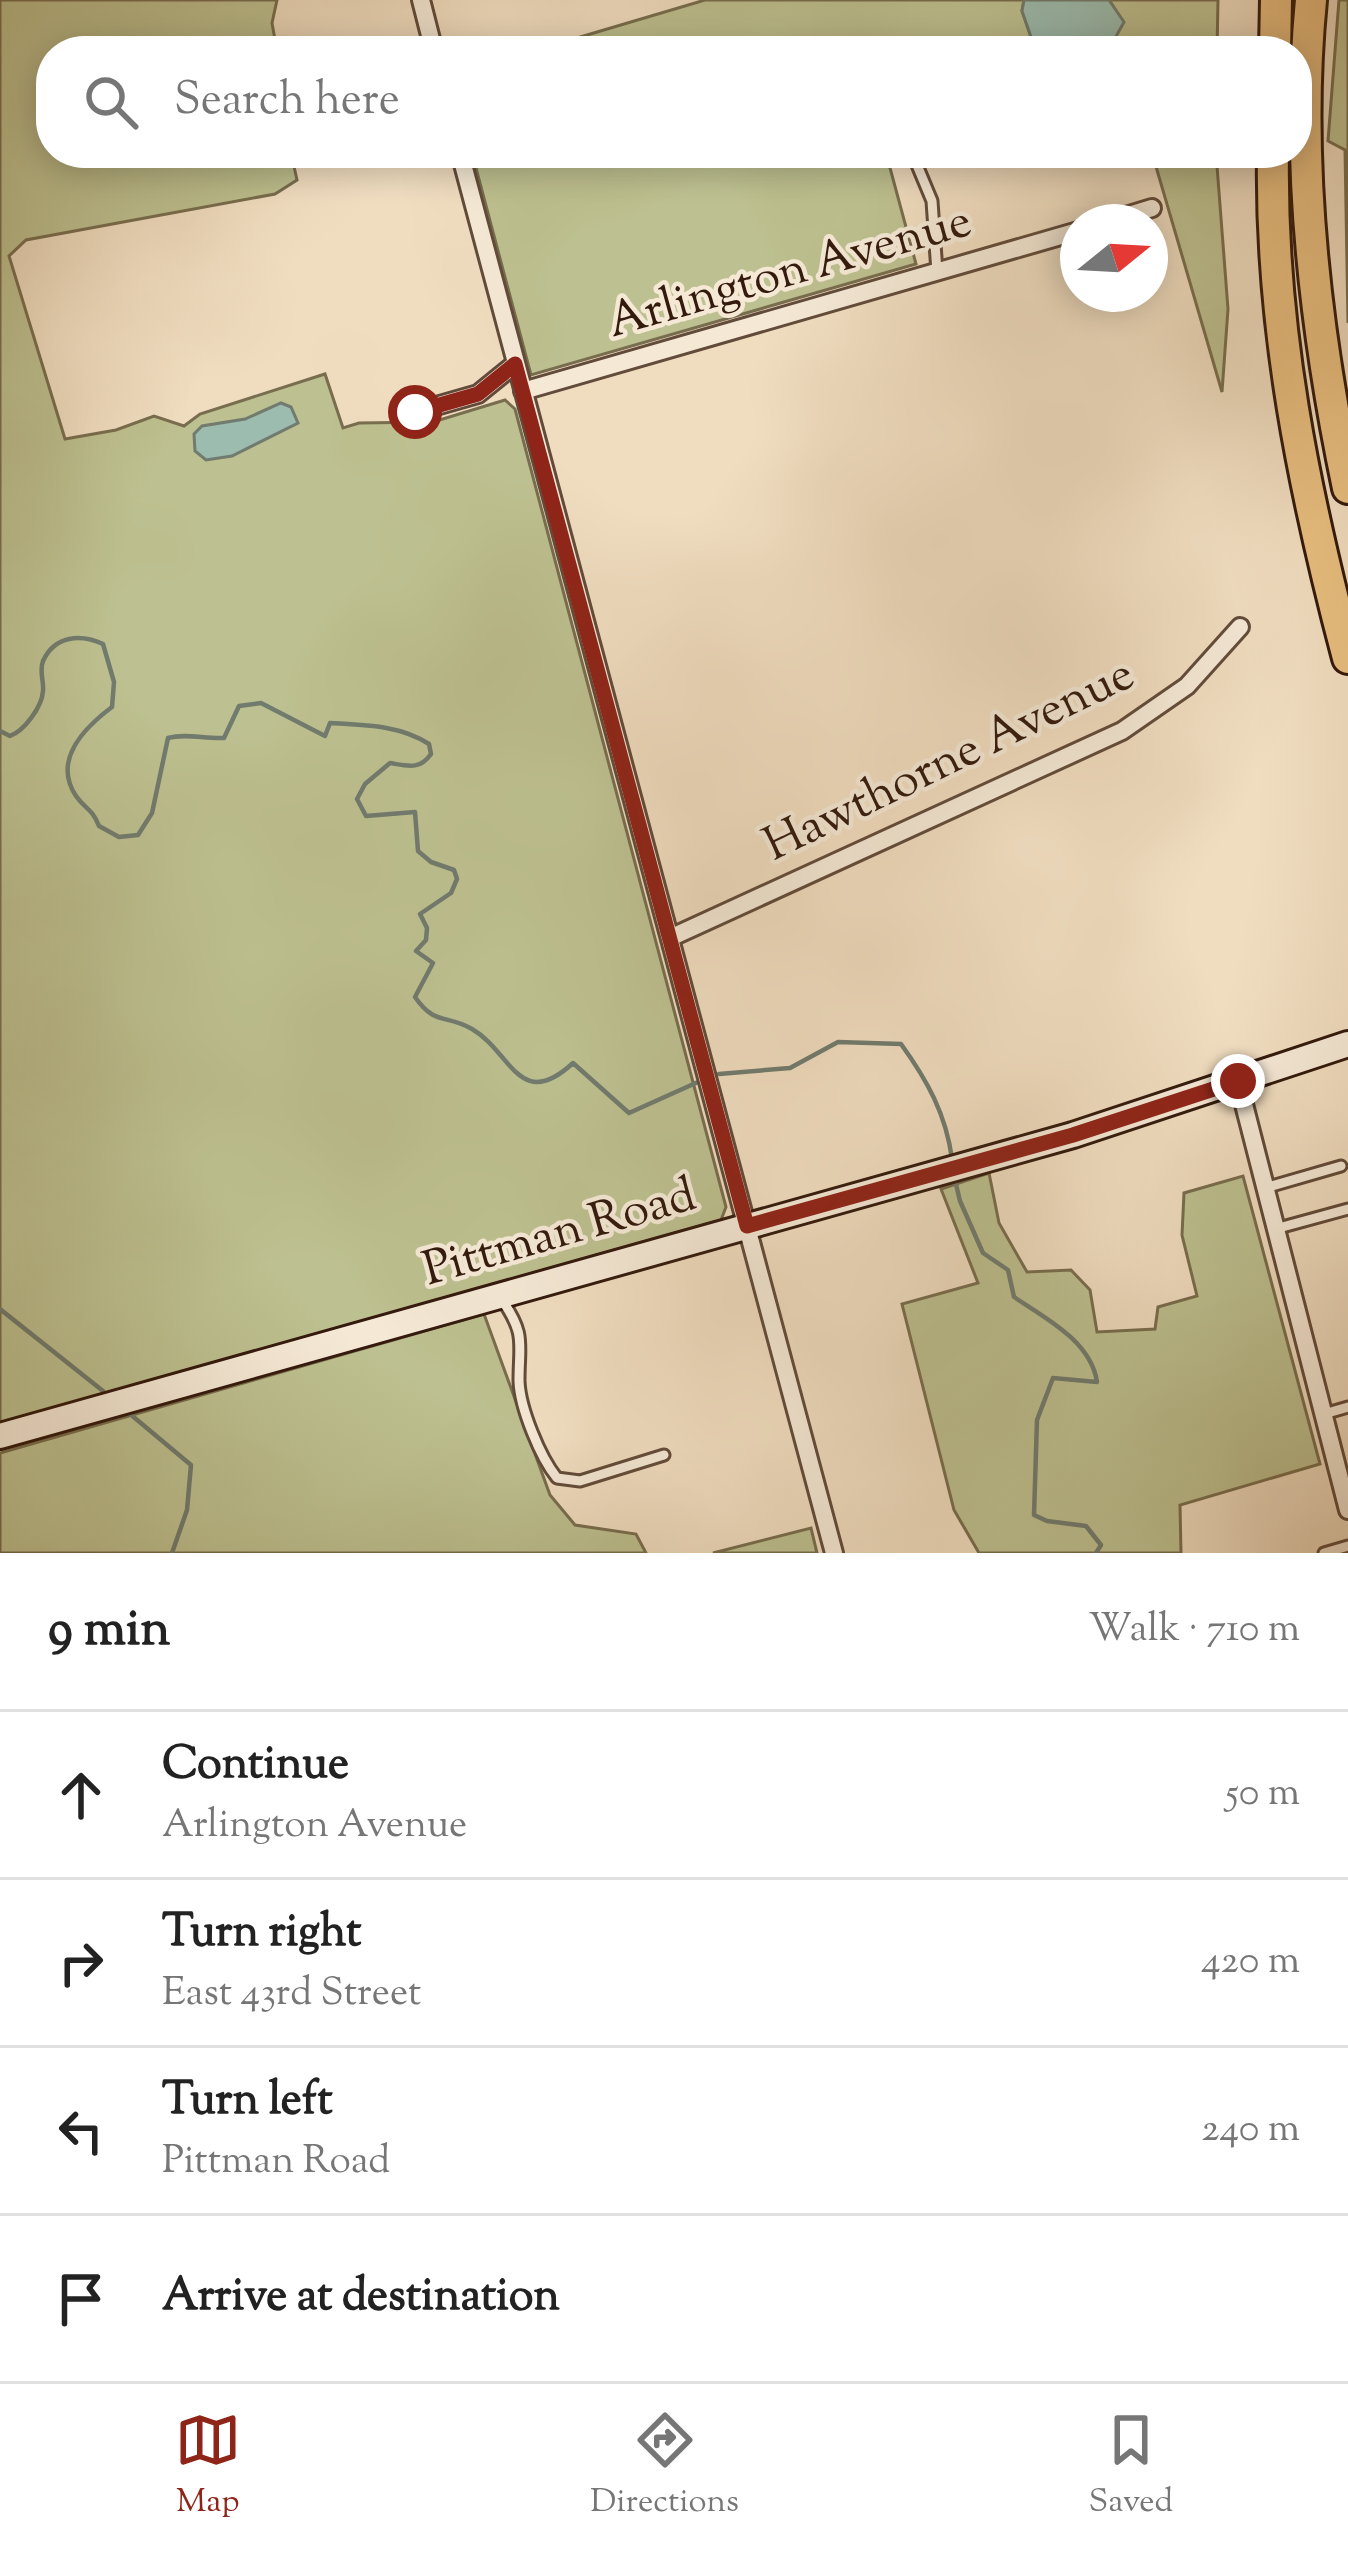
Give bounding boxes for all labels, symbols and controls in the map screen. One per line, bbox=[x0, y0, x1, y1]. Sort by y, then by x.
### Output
search box bbox=[36, 36, 1312, 168]
icon: search bbox=[78, 69, 144, 135]
text: Search here bbox=[174, 70, 400, 135]
street label: Arlington Avenue bbox=[600, 189, 980, 359]
north arrow bbox=[1060, 204, 1168, 312]
route start bbox=[388, 385, 442, 439]
street label: Hawthorne Avenue bbox=[753, 642, 1147, 882]
route end bbox=[1211, 1054, 1265, 1108]
street label: Pittman Road bbox=[415, 1163, 705, 1307]
text: 9 min bbox=[48, 1595, 170, 1668]
text: Walk · 710 m bbox=[1088, 1603, 1300, 1659]
text: Continue bbox=[162, 1734, 349, 1799]
icon: ahead bbox=[48, 1762, 114, 1828]
text: 50 m bbox=[1225, 1767, 1300, 1823]
text: Arlington Avenue bbox=[162, 1799, 467, 1855]
text: Turn right bbox=[162, 1902, 361, 1967]
icon: right bbox=[48, 1930, 114, 1996]
text: 420 m bbox=[1201, 1935, 1300, 1991]
text: East 43rd Street bbox=[162, 1967, 421, 2023]
text: Turn left bbox=[162, 2070, 333, 2135]
icon: left bbox=[48, 2098, 114, 2164]
text: 240 m bbox=[1201, 2103, 1300, 2159]
text: Pittman Road bbox=[162, 2135, 390, 2191]
icon: arrive bbox=[48, 2266, 114, 2332]
text: Arrive at destination bbox=[162, 2266, 560, 2331]
tab: Map bbox=[175, 2407, 241, 2527]
tab: Directions bbox=[590, 2407, 739, 2527]
tab: Saved bbox=[1089, 2407, 1173, 2527]

